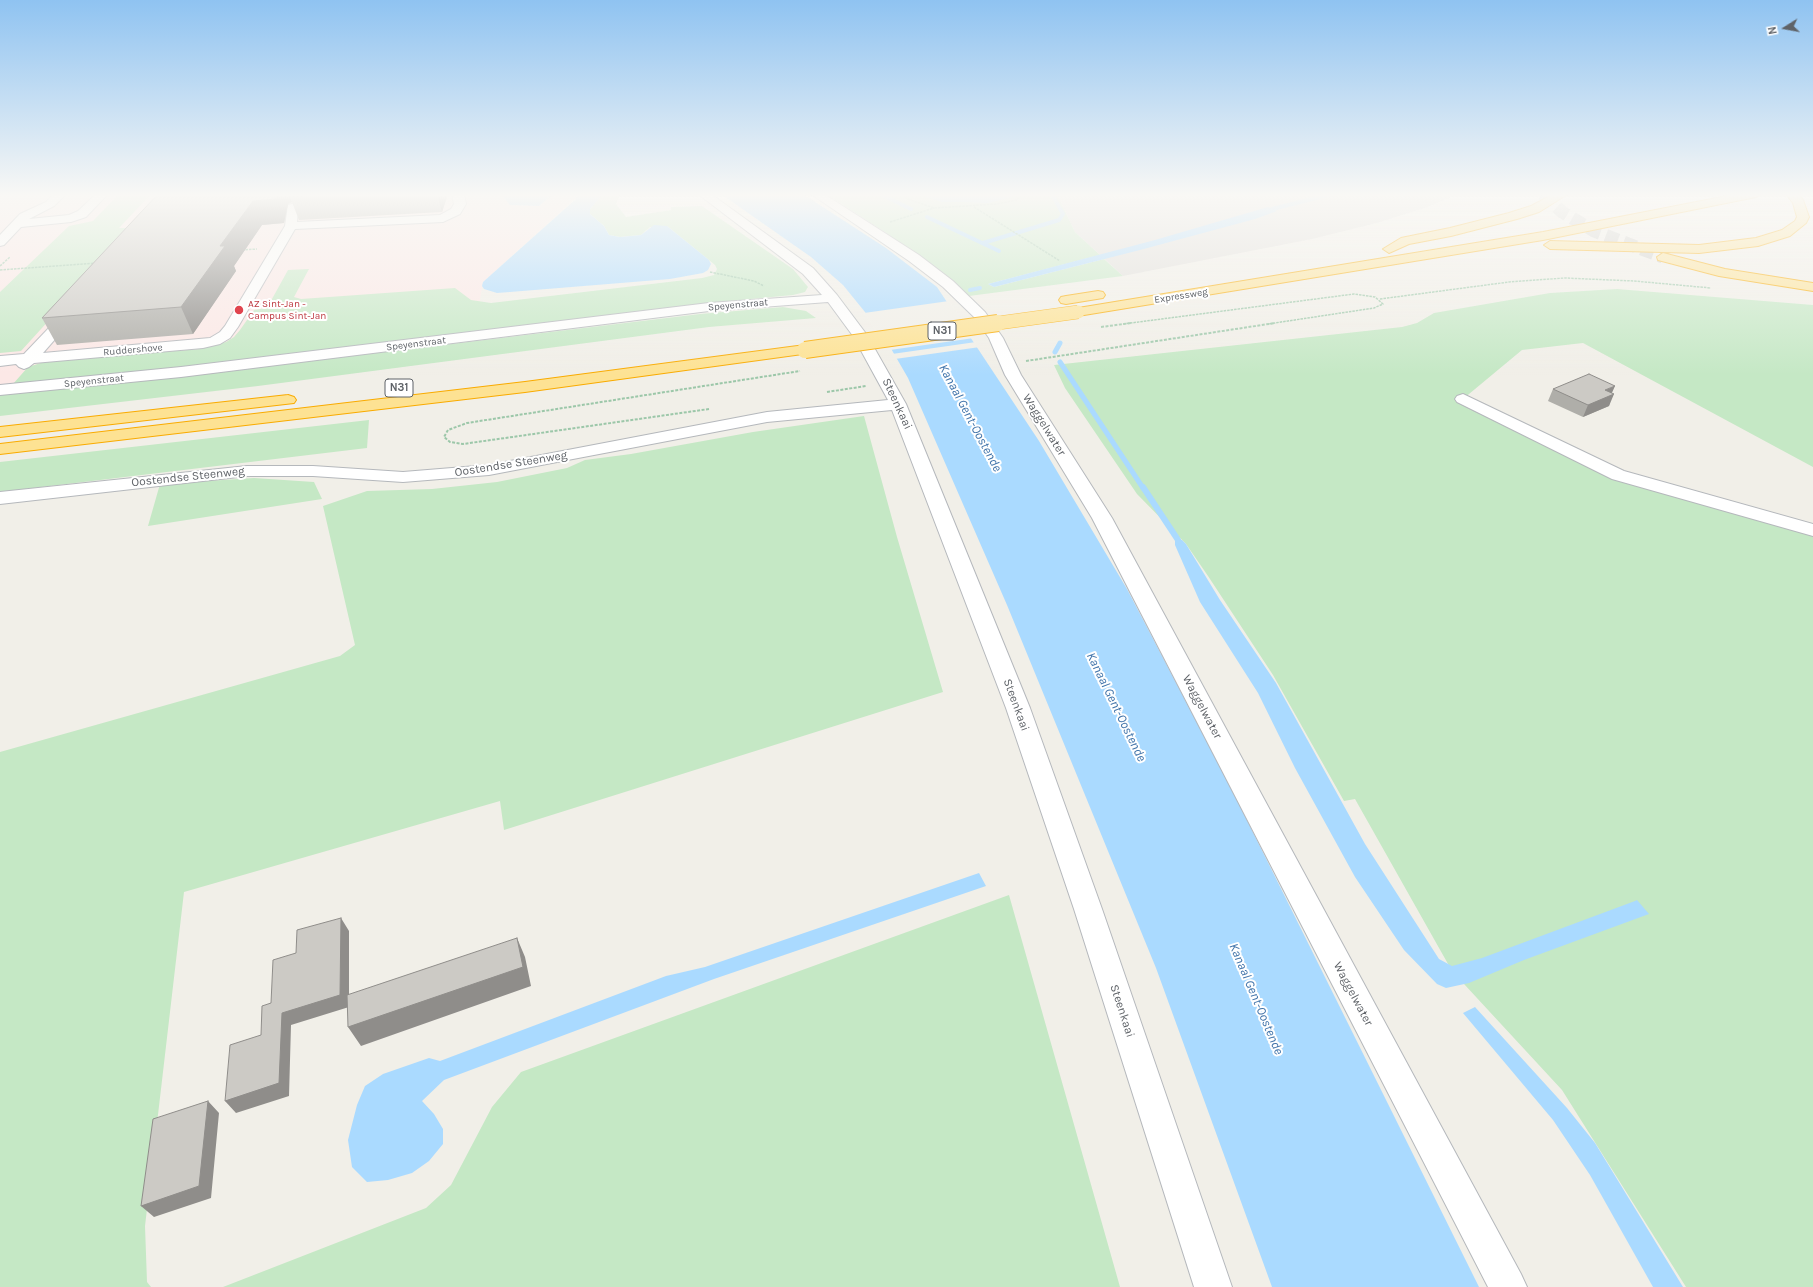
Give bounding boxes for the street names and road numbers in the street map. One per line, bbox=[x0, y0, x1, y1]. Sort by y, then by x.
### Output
street label: Expressweg bbox=[1153, 286, 1209, 306]
street label: Speyenstraat bbox=[707, 296, 769, 314]
road number: N31 bbox=[928, 322, 956, 340]
street label: Speyenstraat bbox=[385, 334, 447, 354]
street label: Ruddershove bbox=[103, 341, 163, 359]
street label: Speyenstraat bbox=[63, 372, 125, 390]
street label: Steenkaai bbox=[879, 376, 915, 432]
road number: N31 bbox=[385, 379, 413, 397]
street label: Waggelwater bbox=[1019, 391, 1069, 459]
street label: Oostendse Steenweg bbox=[454, 448, 568, 480]
street label: Oostendse Steenweg bbox=[131, 464, 245, 490]
street label: Waggelwater bbox=[1179, 673, 1225, 741]
street label: Steenkaai bbox=[1000, 677, 1032, 733]
street label: Waggelwater bbox=[1330, 960, 1376, 1028]
street label: Steenkaai bbox=[1107, 983, 1137, 1039]

